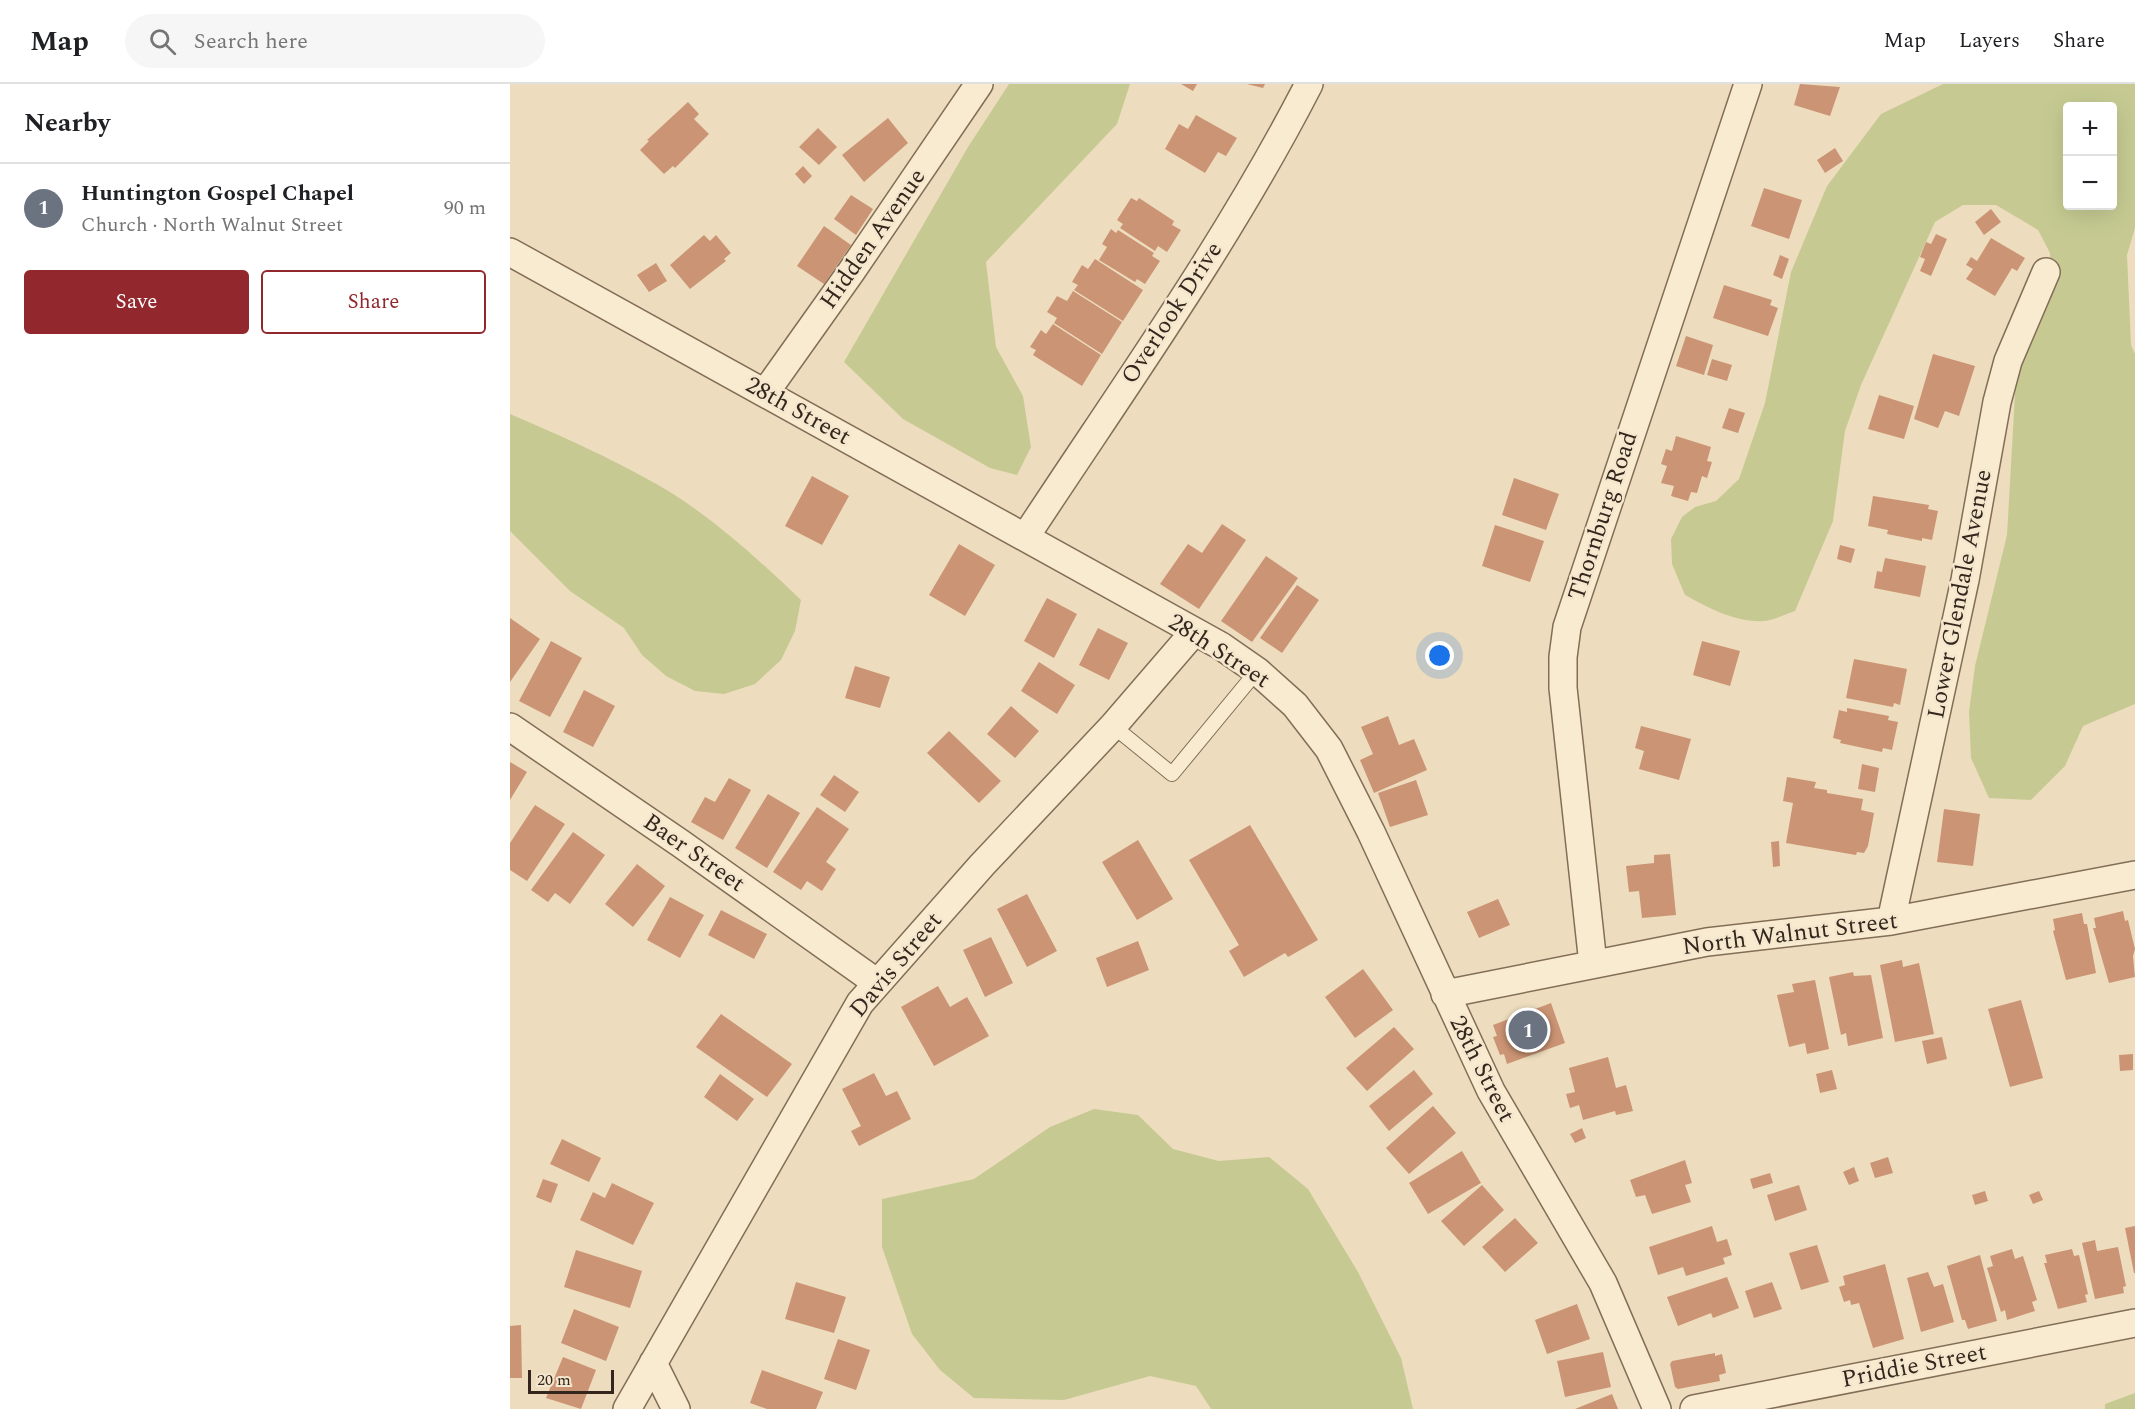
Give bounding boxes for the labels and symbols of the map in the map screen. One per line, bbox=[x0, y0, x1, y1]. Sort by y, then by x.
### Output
street label: Hidden Avenue bbox=[811, 161, 935, 317]
street label: Overlook Drive bbox=[1112, 235, 1232, 391]
street label: 28th Street bbox=[739, 367, 857, 455]
street label: Thornburg Road bbox=[1559, 427, 1647, 605]
street label: Lower Glendale Avenue bbox=[1918, 466, 2002, 722]
street label: 28th Street bbox=[1161, 604, 1277, 698]
your location bbox=[1425, 641, 1454, 670]
street label: Baer Street bbox=[635, 805, 753, 901]
street label: North Walnut Street bbox=[1680, 903, 1900, 965]
street label: Davis Street bbox=[841, 904, 951, 1026]
pin: 1 bbox=[1508, 1008, 1548, 1052]
street label: 28th Street bbox=[1440, 1009, 1524, 1129]
street label: Priddie Street bbox=[1838, 1334, 1990, 1398]
scale bar bbox=[528, 1367, 614, 1394]

